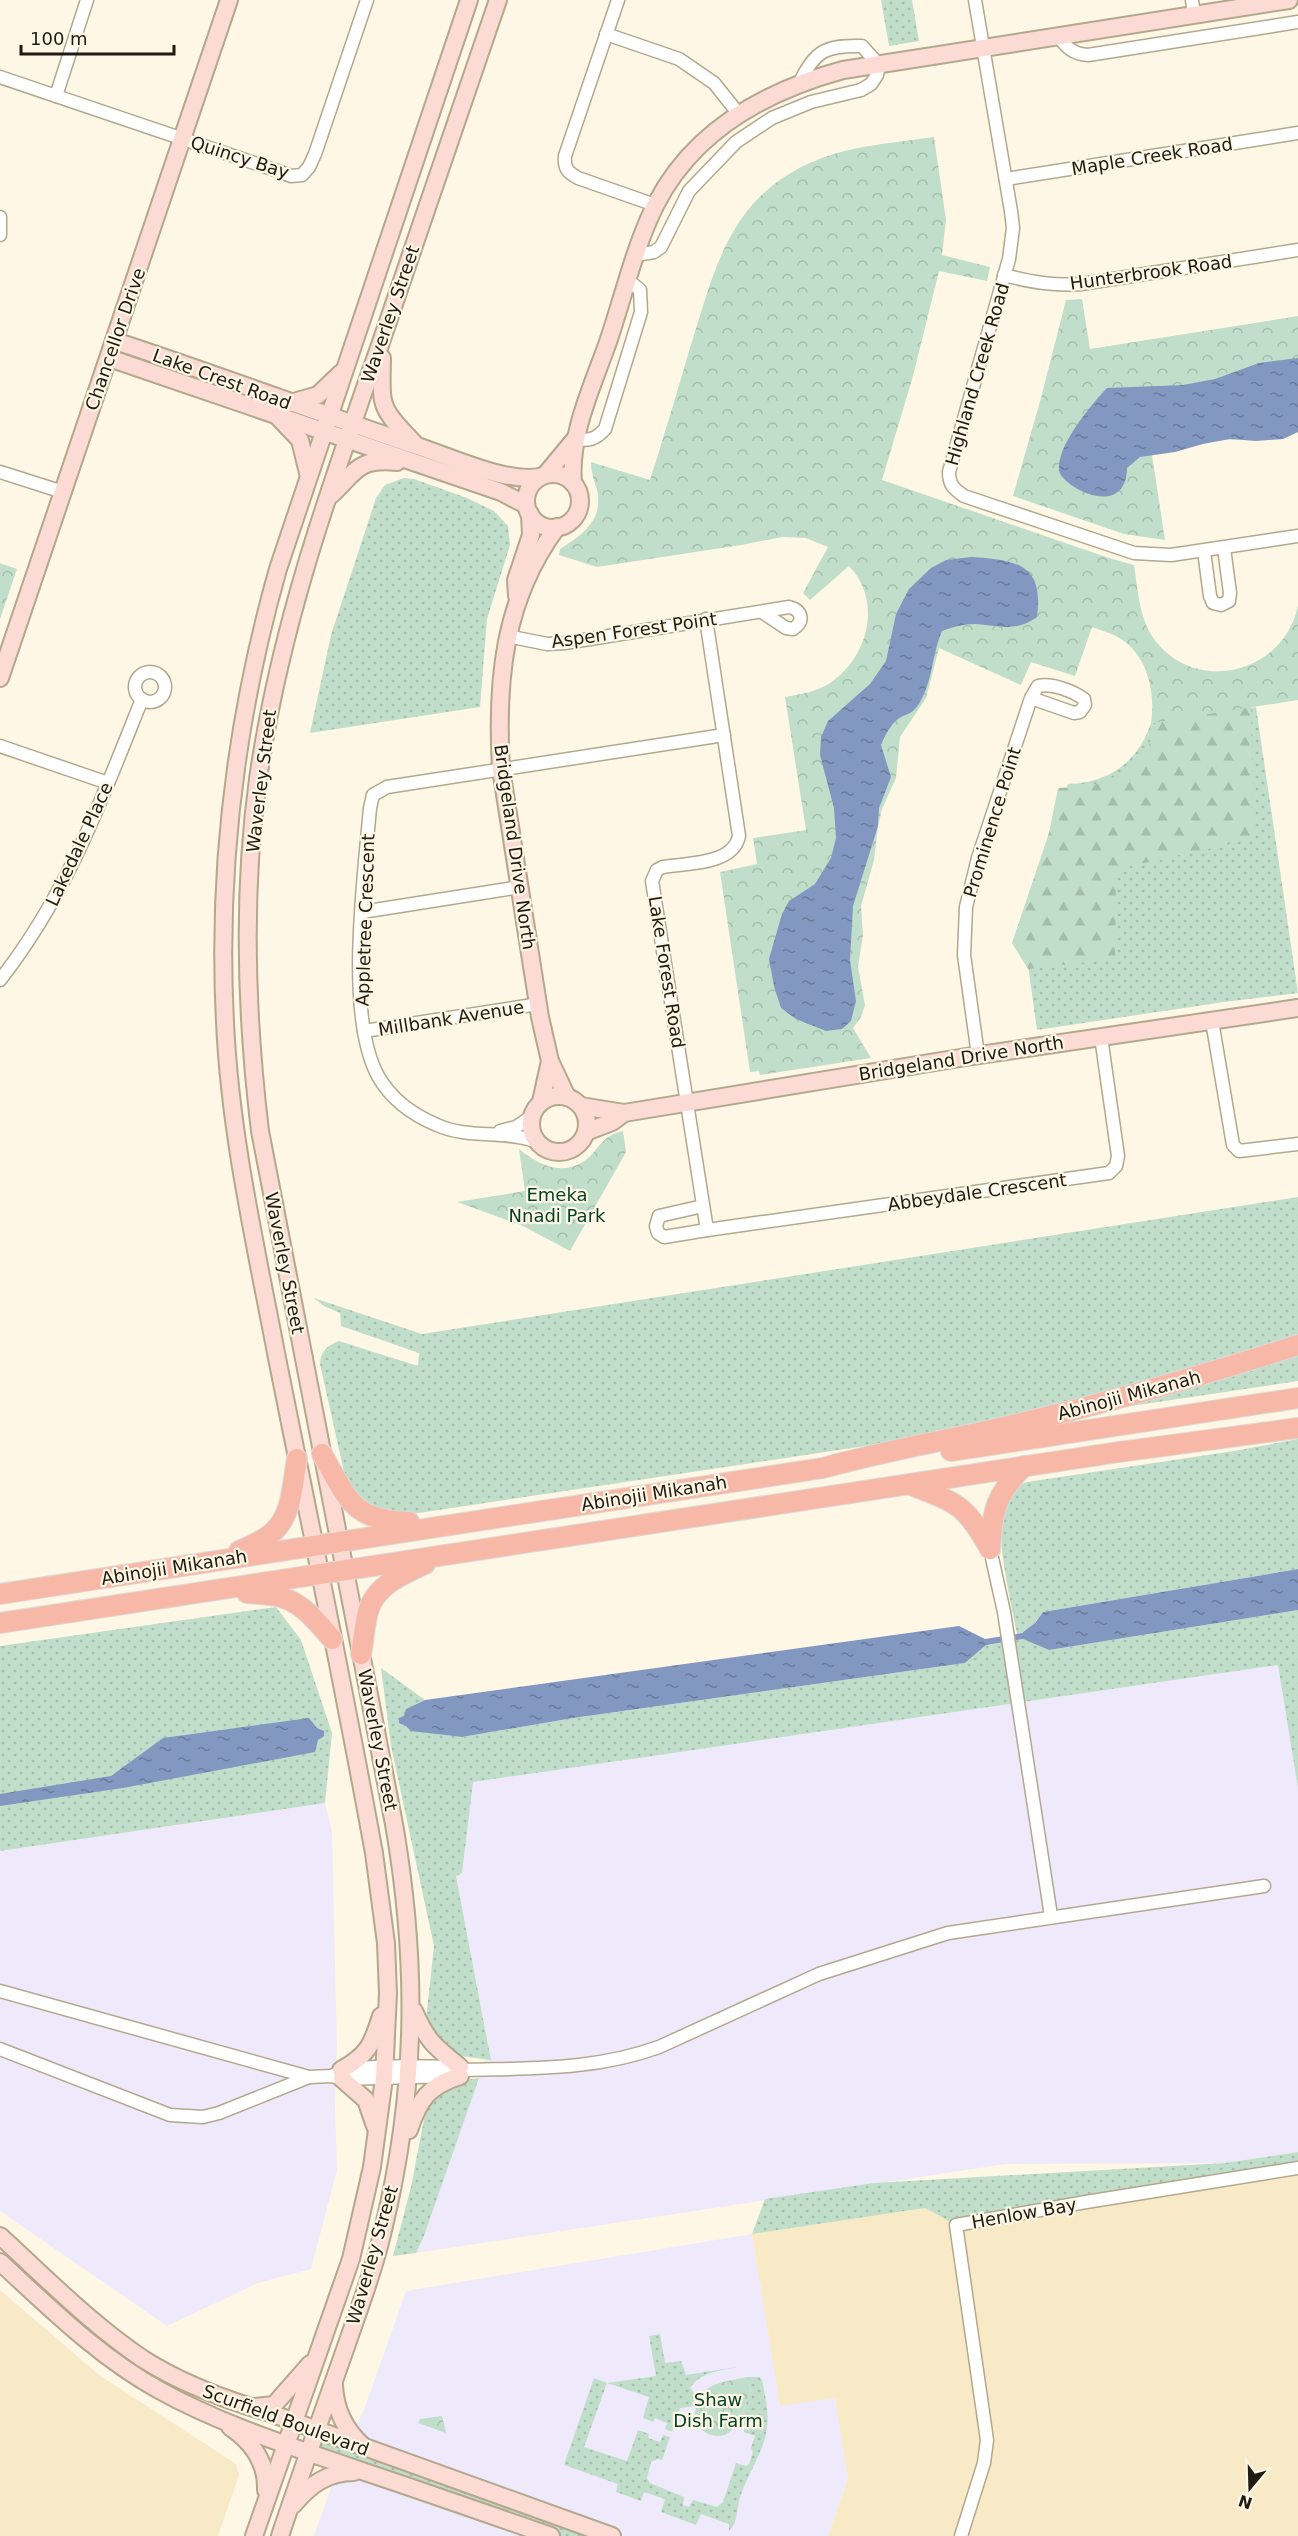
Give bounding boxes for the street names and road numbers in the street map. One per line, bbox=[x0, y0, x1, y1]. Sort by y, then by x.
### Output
street label: Quincy Bay bbox=[188, 131, 292, 183]
street label: Maple Creek Road bbox=[1070, 133, 1234, 179]
street label: Waverley Street bbox=[357, 243, 423, 385]
street label: Hunterbrook Road bbox=[1069, 250, 1233, 294]
street label: Chancellor Drive bbox=[81, 265, 149, 413]
street label: Highland Creek Road bbox=[941, 280, 1013, 468]
street label: Lake Crest Road bbox=[150, 344, 294, 414]
street label: Aspen Forest Point bbox=[550, 608, 718, 652]
street label: Waverley Street bbox=[242, 708, 280, 854]
street label: Bridgeland Drive North bbox=[490, 743, 540, 951]
street label: Prominence Point bbox=[959, 744, 1025, 900]
street label: Lakedale Place bbox=[41, 779, 117, 909]
street label: Appletree Crescent bbox=[351, 833, 379, 1007]
street label: Lake Forest Road bbox=[645, 894, 689, 1050]
street label: Millbank Avenue bbox=[377, 996, 525, 1040]
street label: Bridgeland Drive North bbox=[857, 1031, 1065, 1085]
street label: Abbeydale Crescent bbox=[886, 1169, 1068, 1215]
street label: Waverley Street bbox=[261, 1190, 309, 1336]
street label: Abinojii Mikanah bbox=[1055, 1366, 1203, 1424]
street label: Abinojii Mikanah bbox=[580, 1471, 728, 1515]
street label: Abinojii Mikanah bbox=[100, 1545, 248, 1589]
street label: Waverley Street bbox=[354, 1667, 402, 1813]
street label: Waverley Street bbox=[342, 2183, 402, 2327]
street label: Henlow Bay bbox=[970, 2193, 1079, 2233]
street label: Scurfield Boulevard bbox=[200, 2380, 372, 2460]

